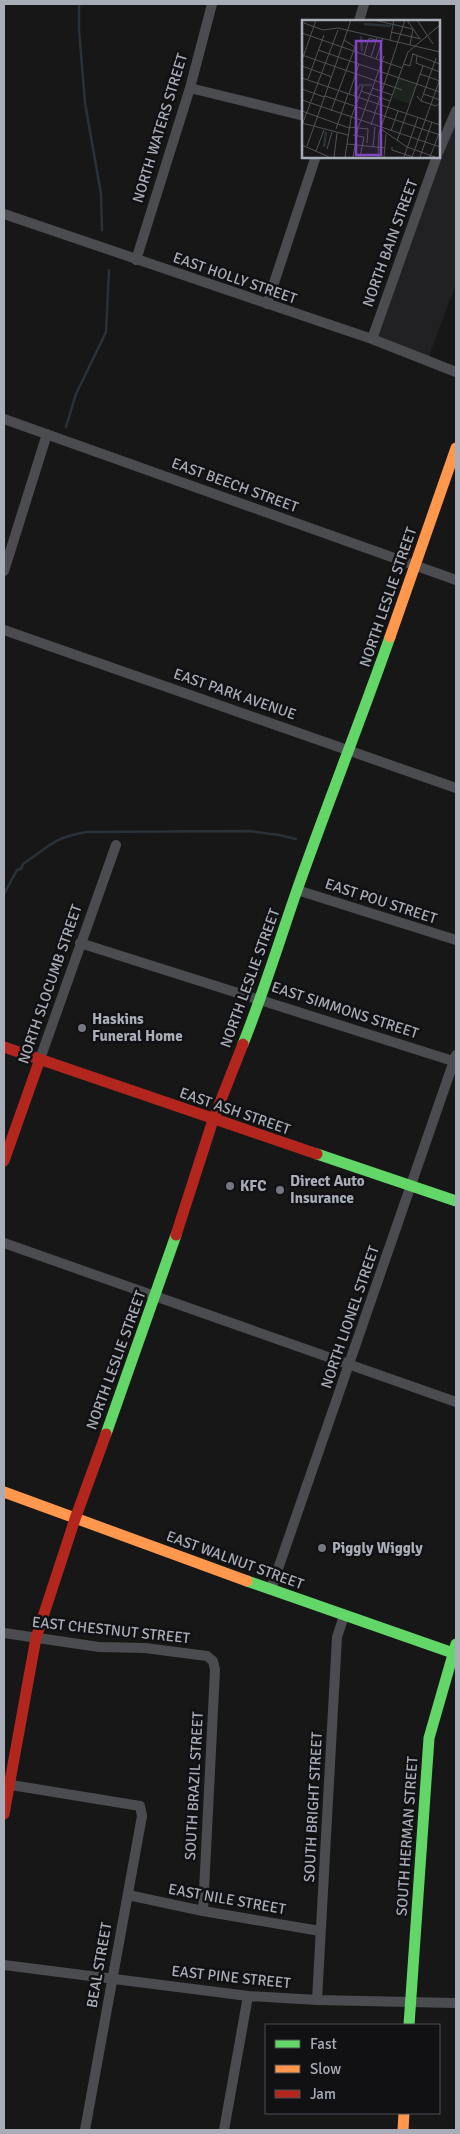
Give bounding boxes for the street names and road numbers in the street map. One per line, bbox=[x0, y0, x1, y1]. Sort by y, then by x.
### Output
street label: NORTH WATERS STREET bbox=[129, 50, 192, 205]
street label: NORTH BAIN STREET bbox=[359, 176, 422, 309]
street label: EAST HOLLY STREET bbox=[171, 248, 300, 308]
street label: EAST BEECH STREET bbox=[169, 454, 301, 516]
street label: NORTH LESLIE STREET bbox=[356, 524, 421, 669]
street label: EAST PARK AVENUE bbox=[171, 665, 299, 723]
street label: EAST POU STREET bbox=[323, 874, 440, 928]
street label: NORTH SLOCUMB STREET bbox=[14, 901, 86, 1066]
street label: NORTH LESLIE STREET bbox=[216, 905, 284, 1050]
street label: EAST SIMMONS STREET bbox=[269, 978, 421, 1042]
street label: EAST ASH STREET bbox=[177, 1084, 293, 1139]
street label: NORTH LIONEL STREET bbox=[317, 1243, 383, 1391]
street label: NORTH LESLIE STREET bbox=[82, 1287, 150, 1432]
street label: EAST WALNUT STREET bbox=[164, 1527, 307, 1593]
street label: EAST CHESTNUT STREET bbox=[31, 1613, 192, 1647]
street label: SOUTH BRAZIL STREET bbox=[181, 1711, 207, 1861]
street label: SOUTH BRIGHT STREET bbox=[300, 1731, 326, 1883]
street label: SOUTH HERMAN STREET bbox=[392, 1755, 422, 1916]
street label: EAST NILE STREET bbox=[167, 1880, 288, 1918]
street label: BEAL STREET bbox=[83, 1920, 115, 2009]
street label: EAST PINE STREET bbox=[170, 1962, 292, 1992]

